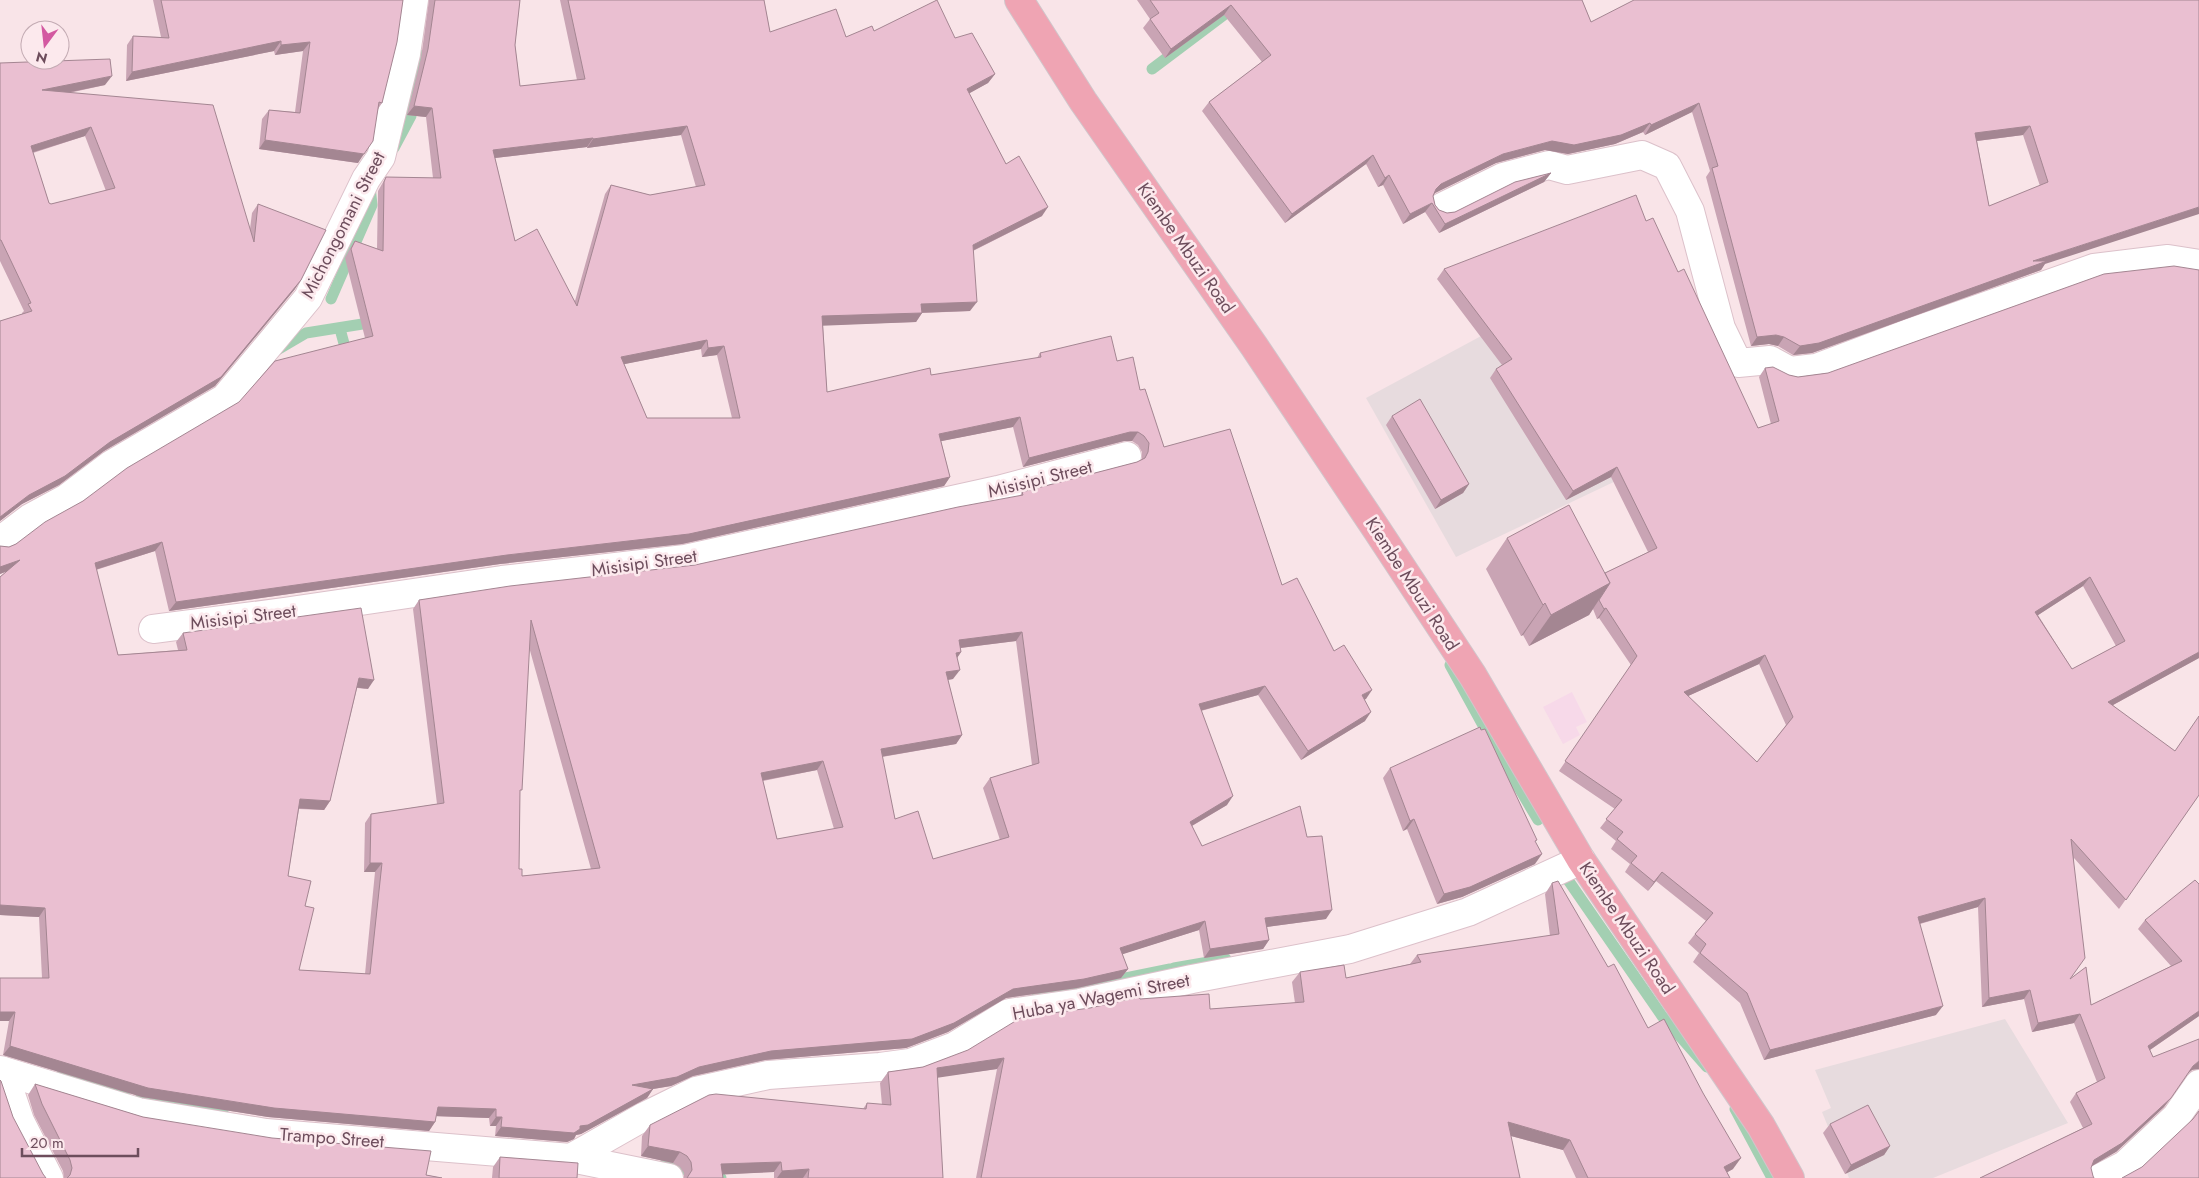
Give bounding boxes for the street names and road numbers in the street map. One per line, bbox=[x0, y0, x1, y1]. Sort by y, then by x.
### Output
street label: Michongomani Street bbox=[295, 146, 392, 303]
street label: Kiembe Mbuzi Road bbox=[1131, 177, 1241, 319]
street label: Misisipi Street bbox=[985, 453, 1095, 504]
street label: Kiembe Mbuzi Road bbox=[1359, 512, 1465, 656]
street label: Misisipi Street bbox=[589, 543, 699, 583]
street label: Misisipi Street bbox=[189, 598, 298, 636]
street label: Kiembe Mbuzi Road bbox=[1573, 857, 1681, 999]
street label: Huba ya Wagemi Street bbox=[1010, 967, 1192, 1027]
street label: Trampo Street bbox=[279, 1121, 386, 1155]

